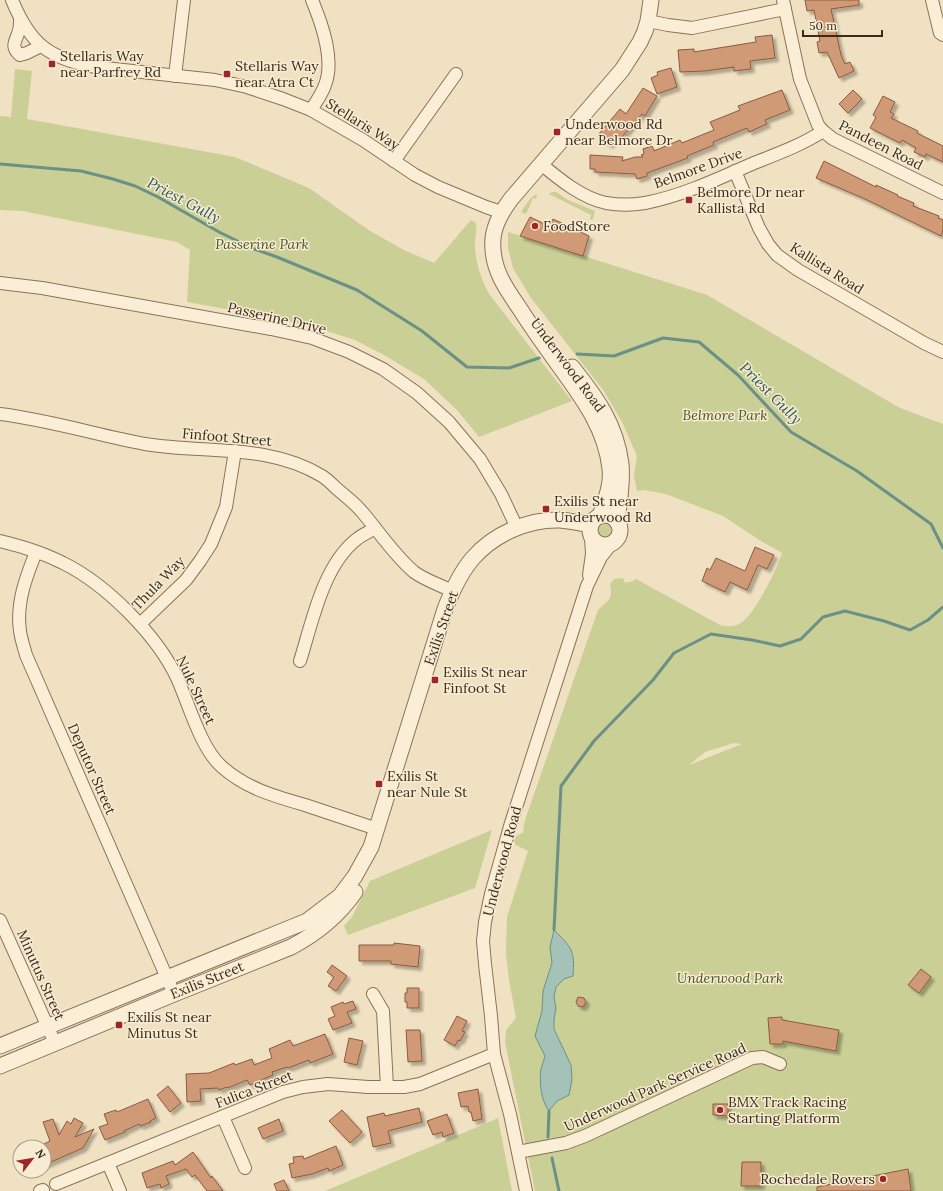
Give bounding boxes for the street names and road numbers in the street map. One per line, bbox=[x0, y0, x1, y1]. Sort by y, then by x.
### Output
street label: Stellaris Way bbox=[323, 94, 404, 154]
street label: Pandeen Road bbox=[836, 116, 926, 174]
street label: Belmore Drive bbox=[651, 143, 745, 192]
street label: Kallista Road bbox=[787, 238, 867, 298]
street label: Passerine Drive bbox=[226, 298, 329, 338]
street label: Underwood Road bbox=[527, 314, 609, 416]
street label: Finfoot Street bbox=[181, 424, 273, 450]
street label: Thula Way bbox=[128, 552, 189, 614]
street label: Exilis Street bbox=[420, 588, 462, 668]
street label: Nule Street bbox=[172, 653, 220, 728]
street label: Deputor Street bbox=[64, 721, 120, 818]
street label: Underwood Road bbox=[479, 804, 525, 918]
street label: Minutus Street bbox=[13, 927, 69, 1024]
street label: Exilis Street bbox=[168, 957, 247, 1003]
street label: Underwood Park Service Road bbox=[561, 1039, 749, 1135]
street label: Fulica Street bbox=[213, 1066, 296, 1112]

